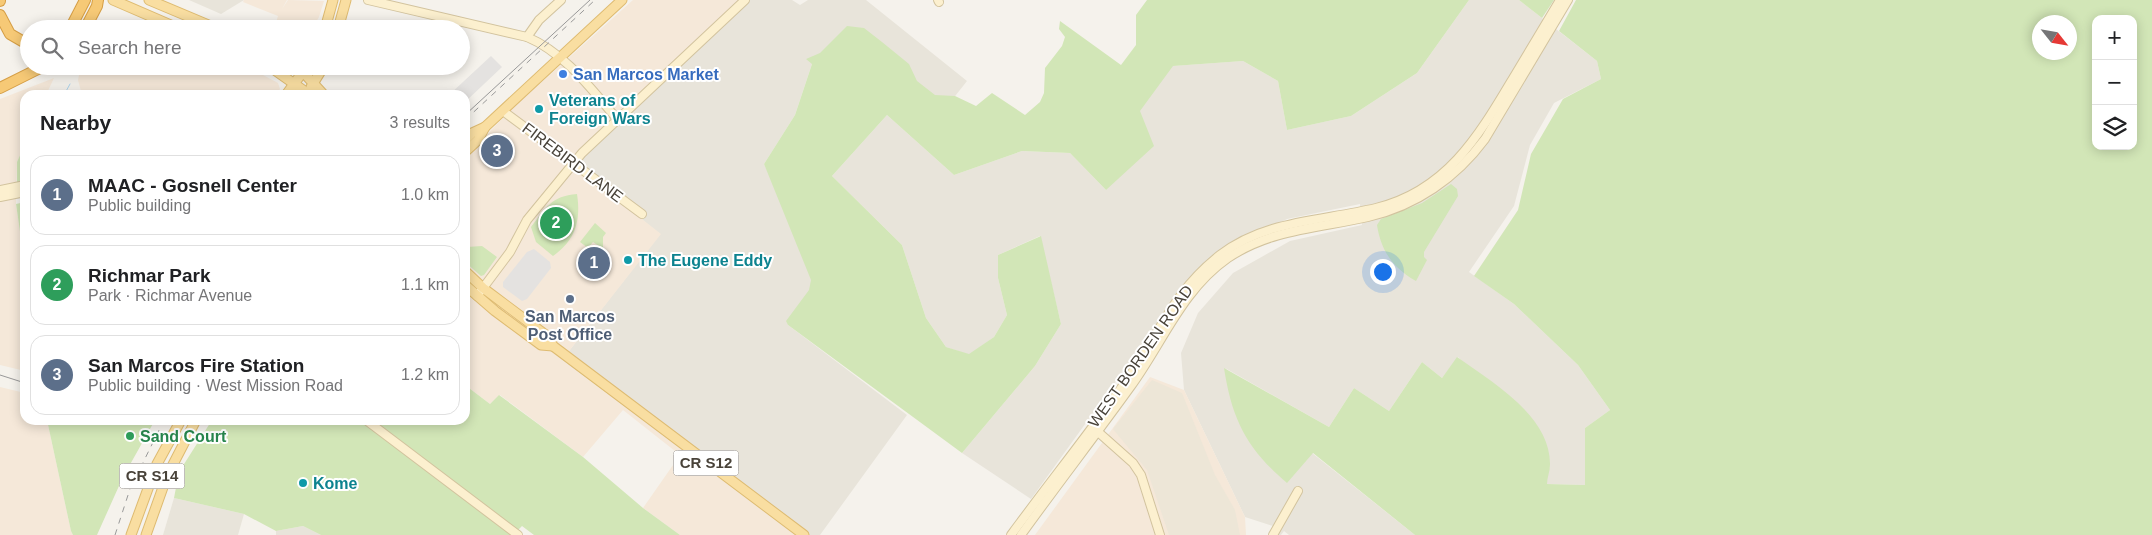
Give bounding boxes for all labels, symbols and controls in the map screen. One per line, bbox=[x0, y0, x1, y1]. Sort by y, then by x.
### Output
north arrow bbox=[2032, 15, 2077, 60]
map controls bbox=[2092, 15, 2137, 150]
button: + bbox=[2092, 15, 2137, 60]
search box bbox=[20, 20, 470, 75]
icon: search bbox=[38, 34, 66, 62]
text: Search here bbox=[78, 37, 182, 58]
button: − bbox=[2092, 60, 2137, 105]
place label: San Marcos Market bbox=[573, 66, 720, 83]
marker: San Marcos Market bbox=[557, 68, 569, 80]
place label: Veterans of Foreign Wars bbox=[549, 92, 651, 127]
marker: Veterans of Foreign Wars bbox=[533, 103, 545, 115]
button: layers bbox=[2092, 105, 2137, 150]
text: Nearby bbox=[40, 111, 111, 134]
text: 3 results bbox=[390, 114, 450, 131]
street label: FIREBIRD LANE bbox=[519, 119, 626, 206]
pin: 3 bbox=[481, 132, 513, 170]
text: MAAC - Gosnell Center bbox=[88, 175, 297, 196]
text: 1 bbox=[53, 186, 61, 203]
text: 1.0 km bbox=[401, 186, 449, 203]
text: Public building bbox=[88, 197, 191, 214]
pin: 2 bbox=[540, 204, 572, 242]
pin: 1 bbox=[578, 244, 610, 282]
place label: The Eugene Eddy bbox=[638, 252, 772, 269]
marker: The Eugene Eddy bbox=[622, 254, 634, 266]
your location bbox=[1370, 259, 1396, 285]
text: Richmar Park bbox=[88, 265, 211, 286]
text: 2 bbox=[53, 276, 61, 293]
text: 1.1 km bbox=[401, 276, 449, 293]
street label: WEST BORDEN ROAD bbox=[1085, 282, 1196, 431]
text: Park · Richmar Avenue bbox=[88, 287, 252, 304]
marker: San Marcos Post Office bbox=[564, 293, 576, 305]
place label: San Marcos Post Office bbox=[525, 308, 615, 343]
text: San Marcos Fire Station bbox=[88, 355, 304, 376]
text: 3 bbox=[53, 366, 61, 383]
text: 1.2 km bbox=[401, 366, 449, 383]
text: Public building · West Mission Road bbox=[88, 377, 343, 394]
place label: Sand Court bbox=[140, 428, 227, 445]
marker: Sand Court bbox=[124, 430, 136, 442]
road number: CR S12 bbox=[674, 450, 738, 476]
road number: CR S14 bbox=[120, 464, 184, 488]
place label: Kome bbox=[313, 475, 358, 492]
marker: Kome bbox=[297, 477, 309, 489]

